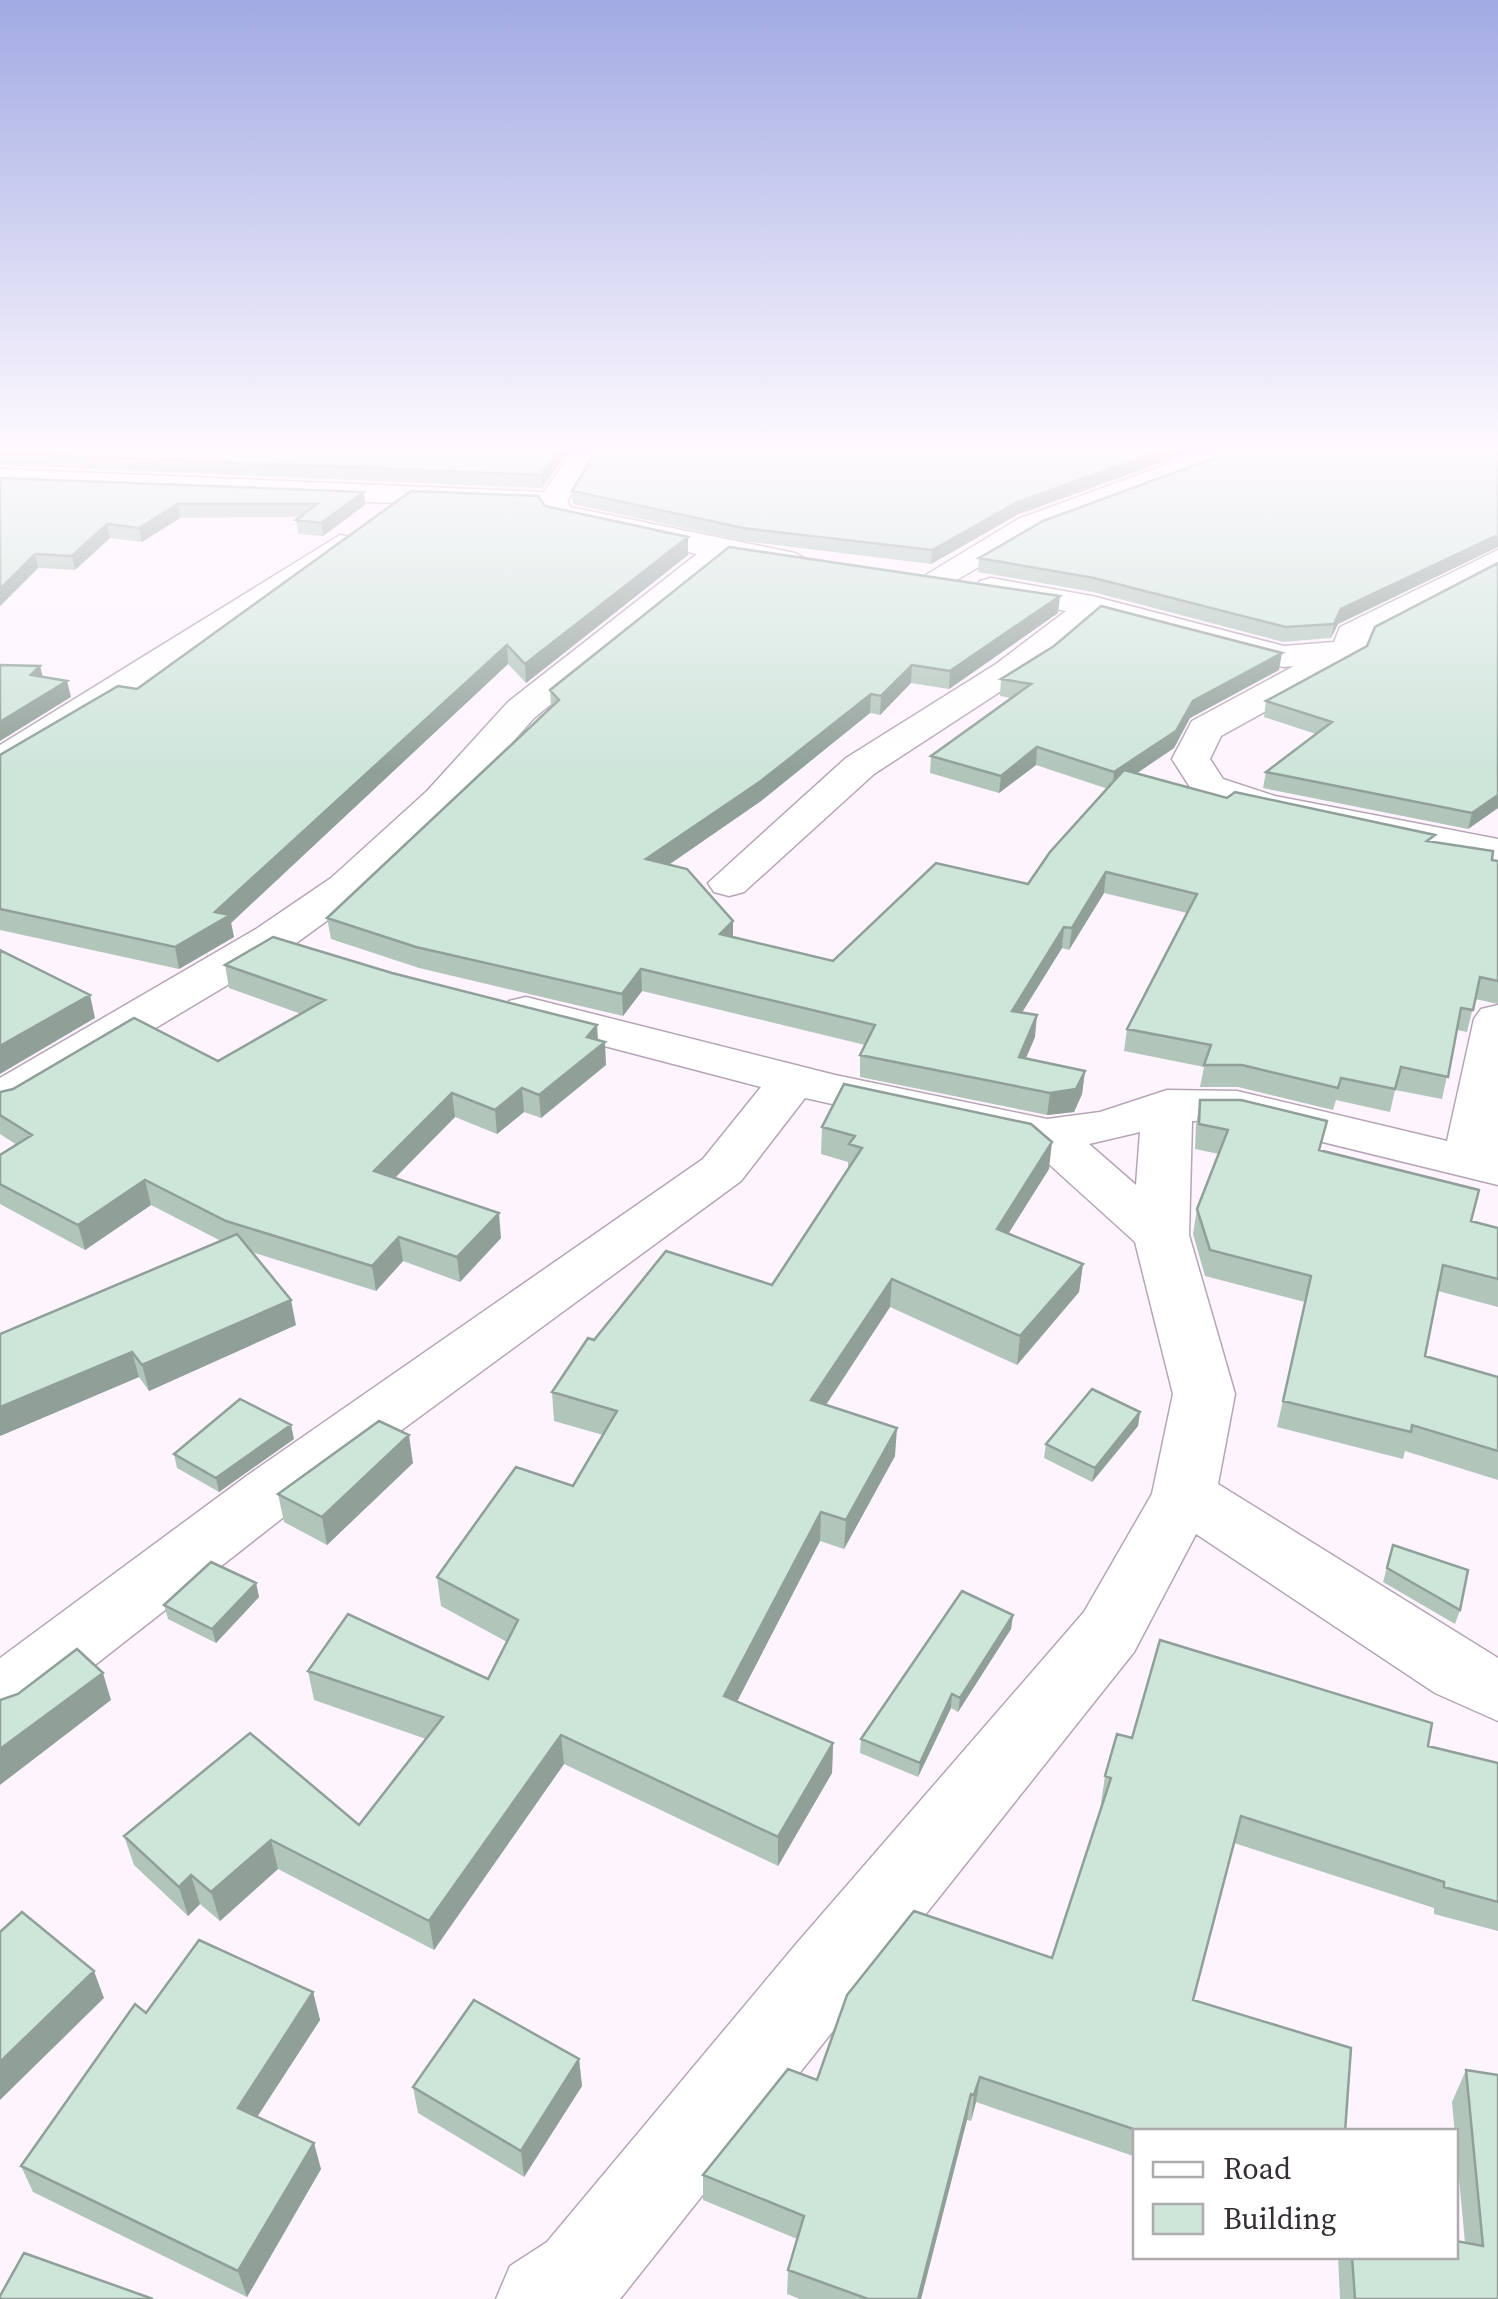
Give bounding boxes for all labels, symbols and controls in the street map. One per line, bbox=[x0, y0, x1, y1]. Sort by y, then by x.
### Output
legend bbox=[1133, 2129, 1458, 2259]
text: Road bbox=[1223, 2148, 1291, 2189]
text: Building bbox=[1223, 2198, 1336, 2239]

